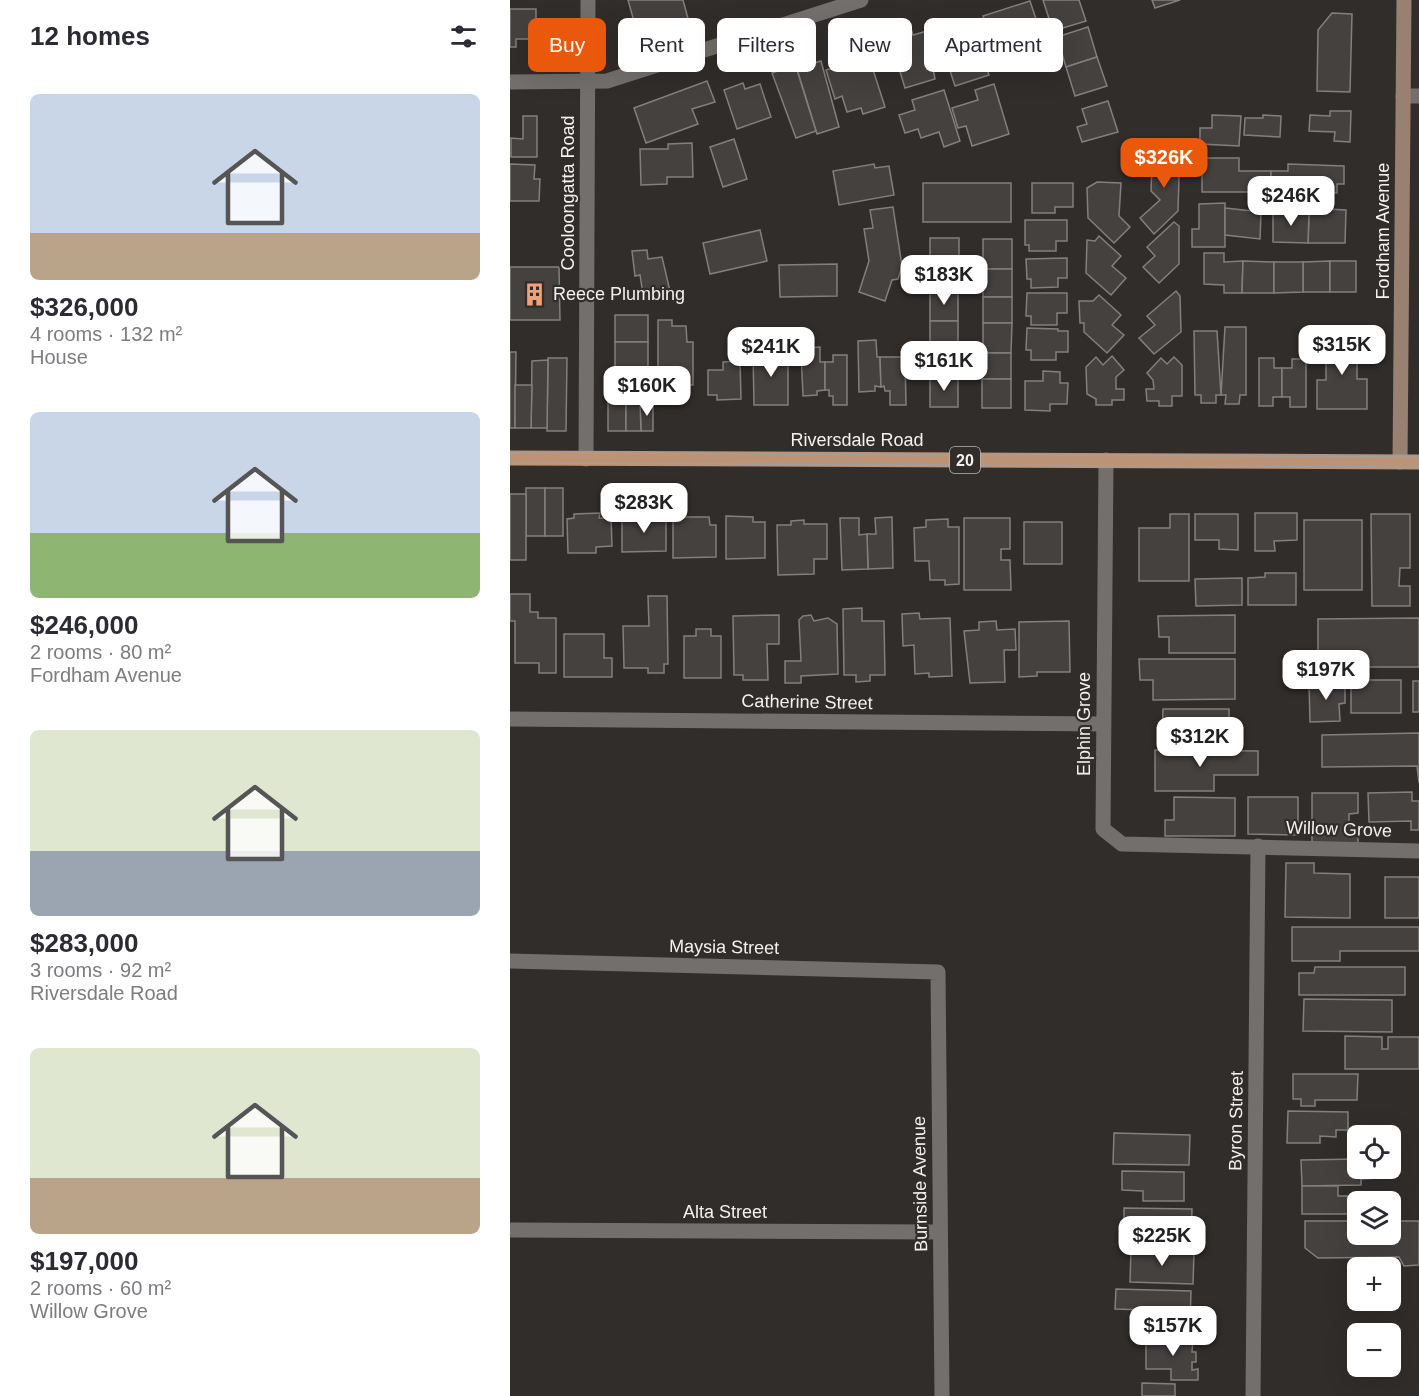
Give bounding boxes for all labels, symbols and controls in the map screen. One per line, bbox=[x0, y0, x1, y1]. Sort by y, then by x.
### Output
chip: Buy bbox=[528, 18, 606, 72]
chip: Rent bbox=[618, 18, 705, 72]
chip: Filters bbox=[717, 18, 816, 72]
chip: New bbox=[828, 18, 912, 72]
chip: Apartment bbox=[924, 18, 1063, 72]
icon: filters bbox=[447, 20, 480, 53]
text: 12 homes bbox=[30, 21, 150, 51]
street label: Cooloongatta Road bbox=[558, 115, 578, 271]
icon: home bbox=[201, 133, 309, 241]
pin: $326K bbox=[1122, 138, 1206, 189]
text: $326K bbox=[1135, 146, 1193, 168]
street label: Fordham Avenue bbox=[1373, 163, 1393, 299]
pin: $246K bbox=[1249, 176, 1333, 227]
text: $246K bbox=[1262, 184, 1320, 206]
pin: $183K bbox=[902, 255, 986, 306]
text: $183K bbox=[915, 263, 973, 285]
building icon: Reece Plumbing bbox=[522, 281, 548, 307]
place label: Reece Plumbing bbox=[553, 284, 685, 304]
text: $326,000 bbox=[30, 292, 138, 322]
text: 4 rooms · 132 m² bbox=[30, 323, 182, 345]
pin: $315K bbox=[1300, 325, 1384, 376]
pin: $241K bbox=[729, 327, 813, 378]
text: $315K bbox=[1313, 333, 1371, 355]
text: $241K bbox=[742, 335, 800, 357]
pin: $161K bbox=[902, 341, 986, 392]
text: House bbox=[30, 346, 88, 368]
text: $161K bbox=[915, 349, 973, 371]
pin: $160K bbox=[605, 366, 689, 417]
text: $160K bbox=[618, 374, 676, 396]
street label: Riversdale Road bbox=[790, 430, 924, 450]
road number: 20 bbox=[950, 447, 980, 473]
icon: home bbox=[201, 451, 309, 559]
pin: $283K bbox=[602, 483, 686, 534]
text: $283K bbox=[615, 491, 673, 513]
text: $246,000 bbox=[30, 610, 138, 640]
text: 2 rooms · 80 m² bbox=[30, 641, 171, 663]
pin: $197K bbox=[1284, 650, 1368, 701]
text: $197K bbox=[1297, 658, 1355, 680]
text: Fordham Avenue bbox=[30, 664, 182, 686]
street label: Elphin Grove bbox=[1074, 672, 1094, 776]
street label: Catherine Street bbox=[741, 691, 873, 713]
pin: $312K bbox=[1158, 717, 1242, 768]
text: $312K bbox=[1171, 725, 1229, 747]
icon: home bbox=[201, 769, 309, 877]
street label: Willow Grove bbox=[1286, 817, 1392, 841]
text: $283,000 bbox=[30, 928, 138, 958]
street label: Maysia Street bbox=[669, 936, 779, 958]
text: 3 rooms · 92 m² bbox=[30, 959, 171, 981]
text: Riversdale Road bbox=[30, 982, 178, 1004]
street label: Byron Street bbox=[1225, 1071, 1247, 1171]
icon: home bbox=[201, 1087, 309, 1195]
street label: Burnside Avenue bbox=[909, 1116, 931, 1252]
map controls bbox=[1347, 1125, 1401, 1377]
button: locate bbox=[1347, 1125, 1401, 1179]
button: layers bbox=[1347, 1191, 1401, 1245]
street label: Alta Street bbox=[683, 1202, 767, 1222]
pin: $225K bbox=[1120, 1216, 1204, 1267]
text: $225K bbox=[1133, 1224, 1191, 1246]
text: $197,000 bbox=[30, 1246, 138, 1276]
button: + bbox=[1347, 1257, 1401, 1311]
text: 2 rooms · 60 m² bbox=[30, 1277, 171, 1299]
text: Willow Grove bbox=[30, 1300, 148, 1322]
pin: $157K bbox=[1131, 1306, 1215, 1357]
text: $157K bbox=[1144, 1314, 1202, 1336]
button: − bbox=[1347, 1323, 1401, 1377]

